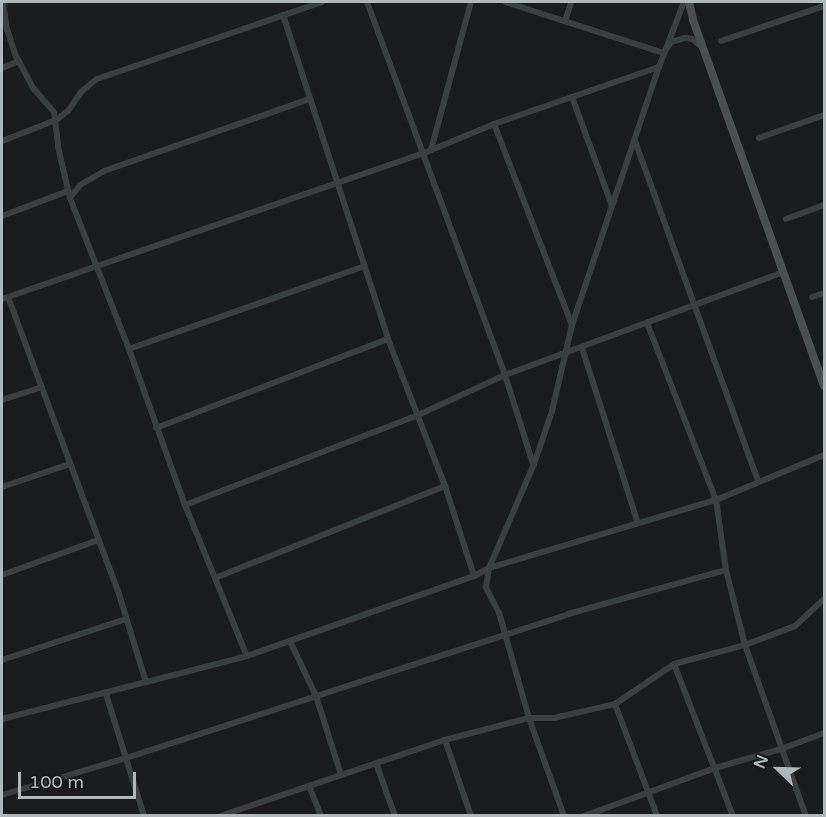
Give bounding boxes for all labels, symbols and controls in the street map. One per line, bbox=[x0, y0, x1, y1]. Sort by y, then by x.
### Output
north arrow bbox=[748, 739, 808, 799]
text: N bbox=[750, 752, 773, 772]
scale bar bbox=[21, 760, 140, 798]
text: 100 m bbox=[29, 771, 84, 793]

